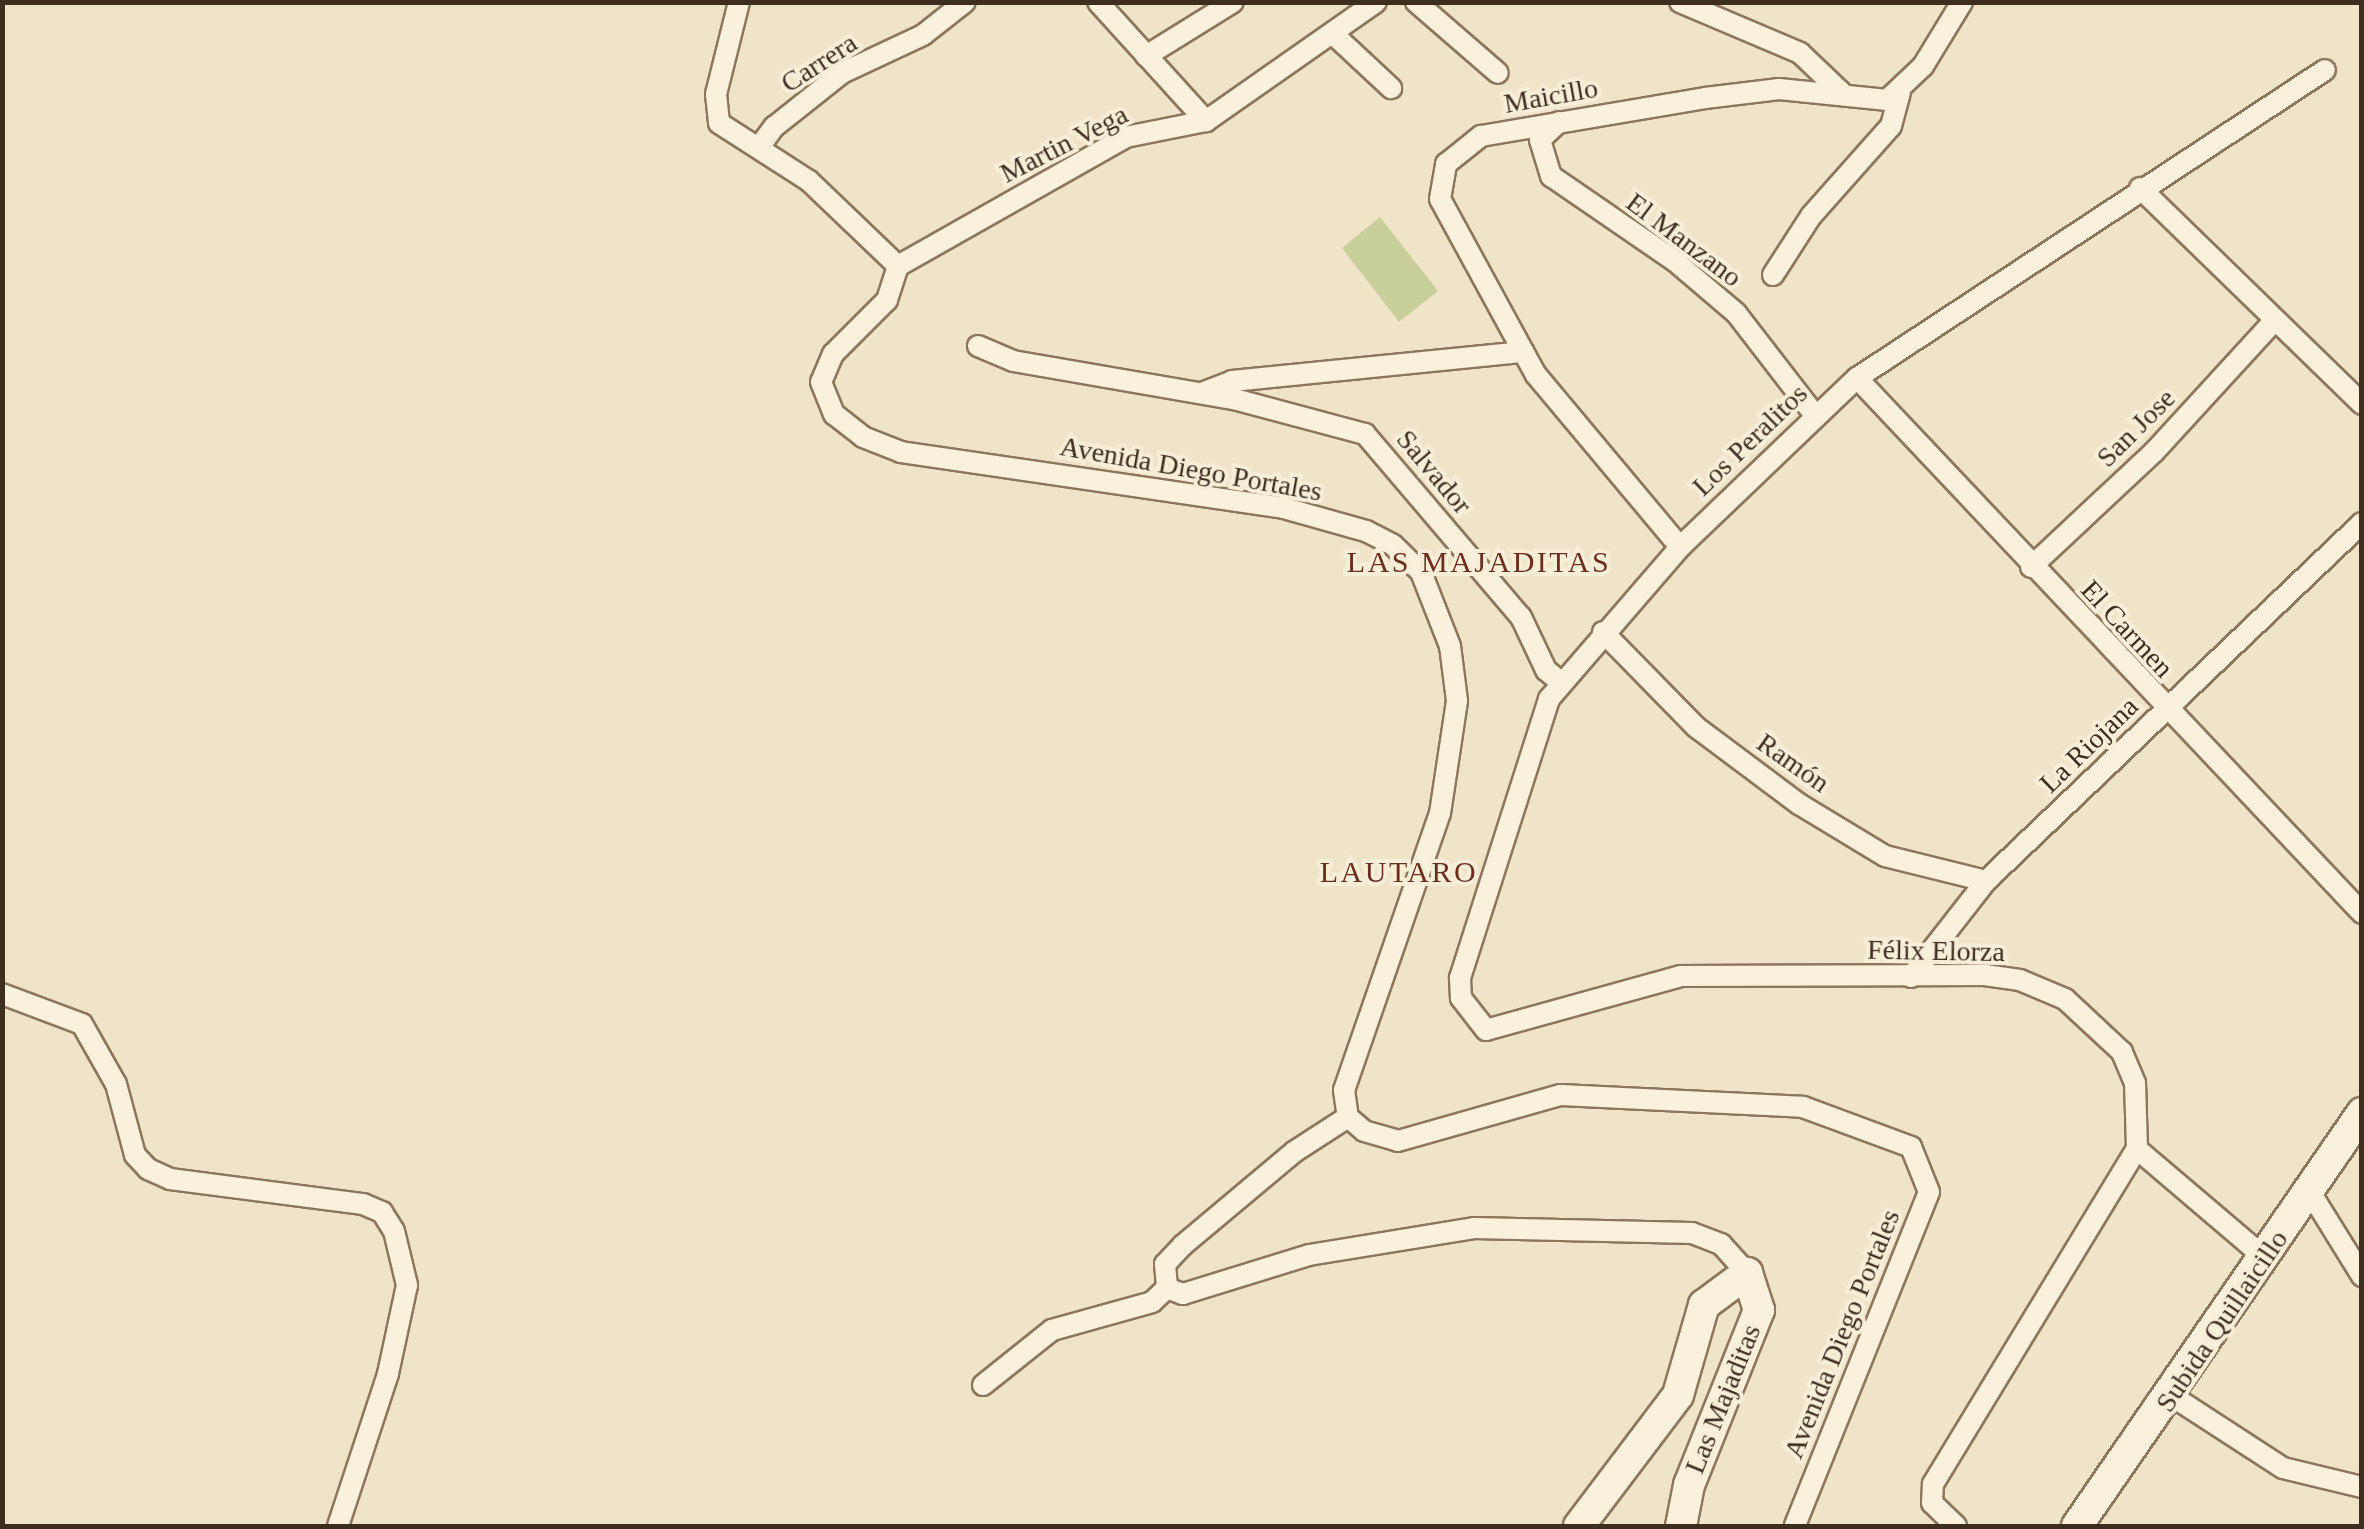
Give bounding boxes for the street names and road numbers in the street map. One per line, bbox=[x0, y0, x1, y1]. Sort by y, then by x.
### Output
street label: Carrera bbox=[775, 26, 863, 100]
street label: Maicillo bbox=[1501, 71, 1601, 121]
street label: Martin Vega bbox=[994, 97, 1134, 191]
street label: El Manzano bbox=[1620, 186, 1748, 294]
street label: Los Peralitos bbox=[1685, 377, 1815, 503]
street label: San Jose bbox=[2090, 382, 2182, 474]
street label: Salvador bbox=[1389, 423, 1479, 521]
street label: Avenida Diego Portales bbox=[1057, 429, 1325, 509]
street label: El Carmen bbox=[2074, 573, 2180, 685]
street label: La Riojana bbox=[2033, 690, 2145, 800]
street label: Ramón bbox=[1750, 726, 1836, 800]
street label: Félix Elorza bbox=[1867, 933, 2005, 969]
street label: Avenida Diego Portales bbox=[1777, 1205, 1907, 1463]
street label: Subida Quillaicillo bbox=[2149, 1224, 2295, 1418]
street label: Las Majaditas bbox=[1678, 1320, 1768, 1478]

